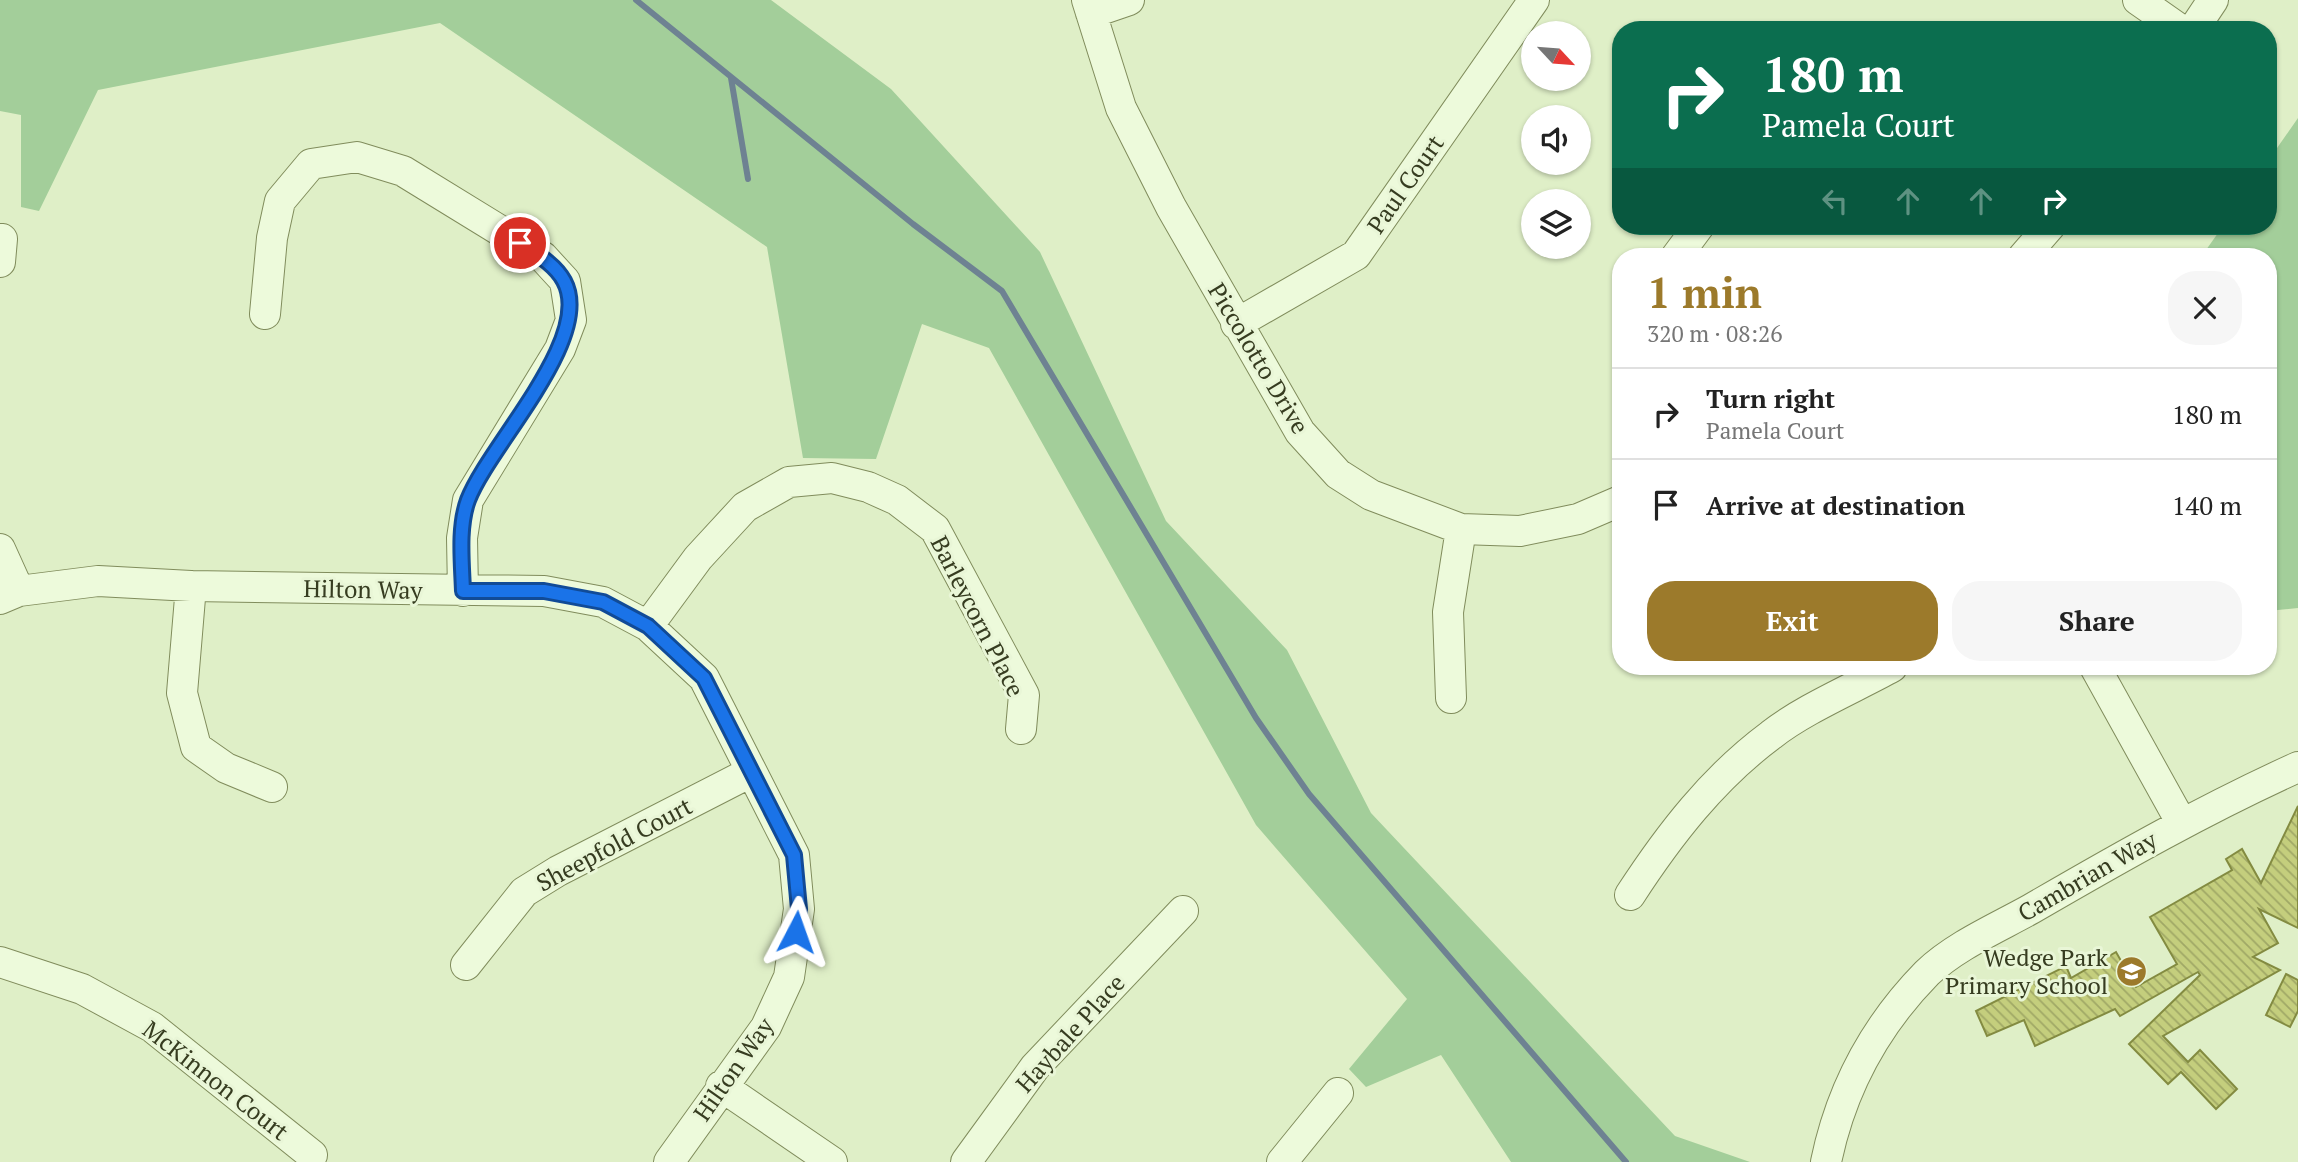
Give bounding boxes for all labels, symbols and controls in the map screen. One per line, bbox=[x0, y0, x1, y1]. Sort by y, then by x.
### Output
north arrow bbox=[1521, 21, 1591, 91]
map controls bbox=[1521, 21, 1591, 259]
text: 180 m bbox=[1762, 41, 1904, 106]
icon: right bbox=[1647, 49, 1738, 140]
text: Pamela Court bbox=[1762, 104, 1955, 146]
button: sound bbox=[1521, 105, 1591, 175]
street label: Paul Court bbox=[1359, 128, 1451, 240]
icon: left bbox=[1816, 182, 1854, 220]
icon: ahead bbox=[1889, 182, 1927, 220]
icon: ahead bbox=[1962, 182, 2000, 220]
icon: right bbox=[2035, 182, 2073, 220]
button: layers bbox=[1521, 189, 1591, 259]
pin bbox=[490, 213, 550, 273]
icon: arrive bbox=[501, 224, 539, 262]
text: 1 min bbox=[1647, 264, 1762, 320]
button: close bbox=[2168, 271, 2242, 345]
street label: Piccolotto Drive bbox=[1201, 277, 1317, 439]
text: 320 m · 08:26 bbox=[1647, 318, 1782, 349]
text: Turn right bbox=[1706, 381, 1835, 415]
icon: right bbox=[1647, 395, 1685, 433]
text: 180 m bbox=[2172, 397, 2242, 431]
text: Pamela Court bbox=[1706, 415, 1844, 446]
icon: arrive bbox=[1647, 486, 1685, 524]
text: Arrive at destination bbox=[1706, 488, 1965, 522]
text: 140 m bbox=[2172, 488, 2242, 522]
street label: Barleycorn Place bbox=[924, 530, 1032, 702]
street label: Hilton Way bbox=[303, 572, 424, 606]
button: Exit bbox=[1647, 581, 1938, 661]
button: Share bbox=[1952, 581, 2242, 661]
street label: Sheepfold Court bbox=[530, 789, 698, 899]
street label: Cambrian Way bbox=[2012, 823, 2163, 929]
position arrow bbox=[759, 895, 833, 969]
place label: Wedge Park Primary School bbox=[1945, 941, 2109, 1001]
school or university icon: Wedge Park Primary School bbox=[2114, 954, 2148, 988]
street label: Haybale Place bbox=[1008, 967, 1132, 1099]
street label: Hilton Way bbox=[686, 1010, 781, 1127]
street label: McKinnon Court bbox=[137, 1013, 296, 1147]

